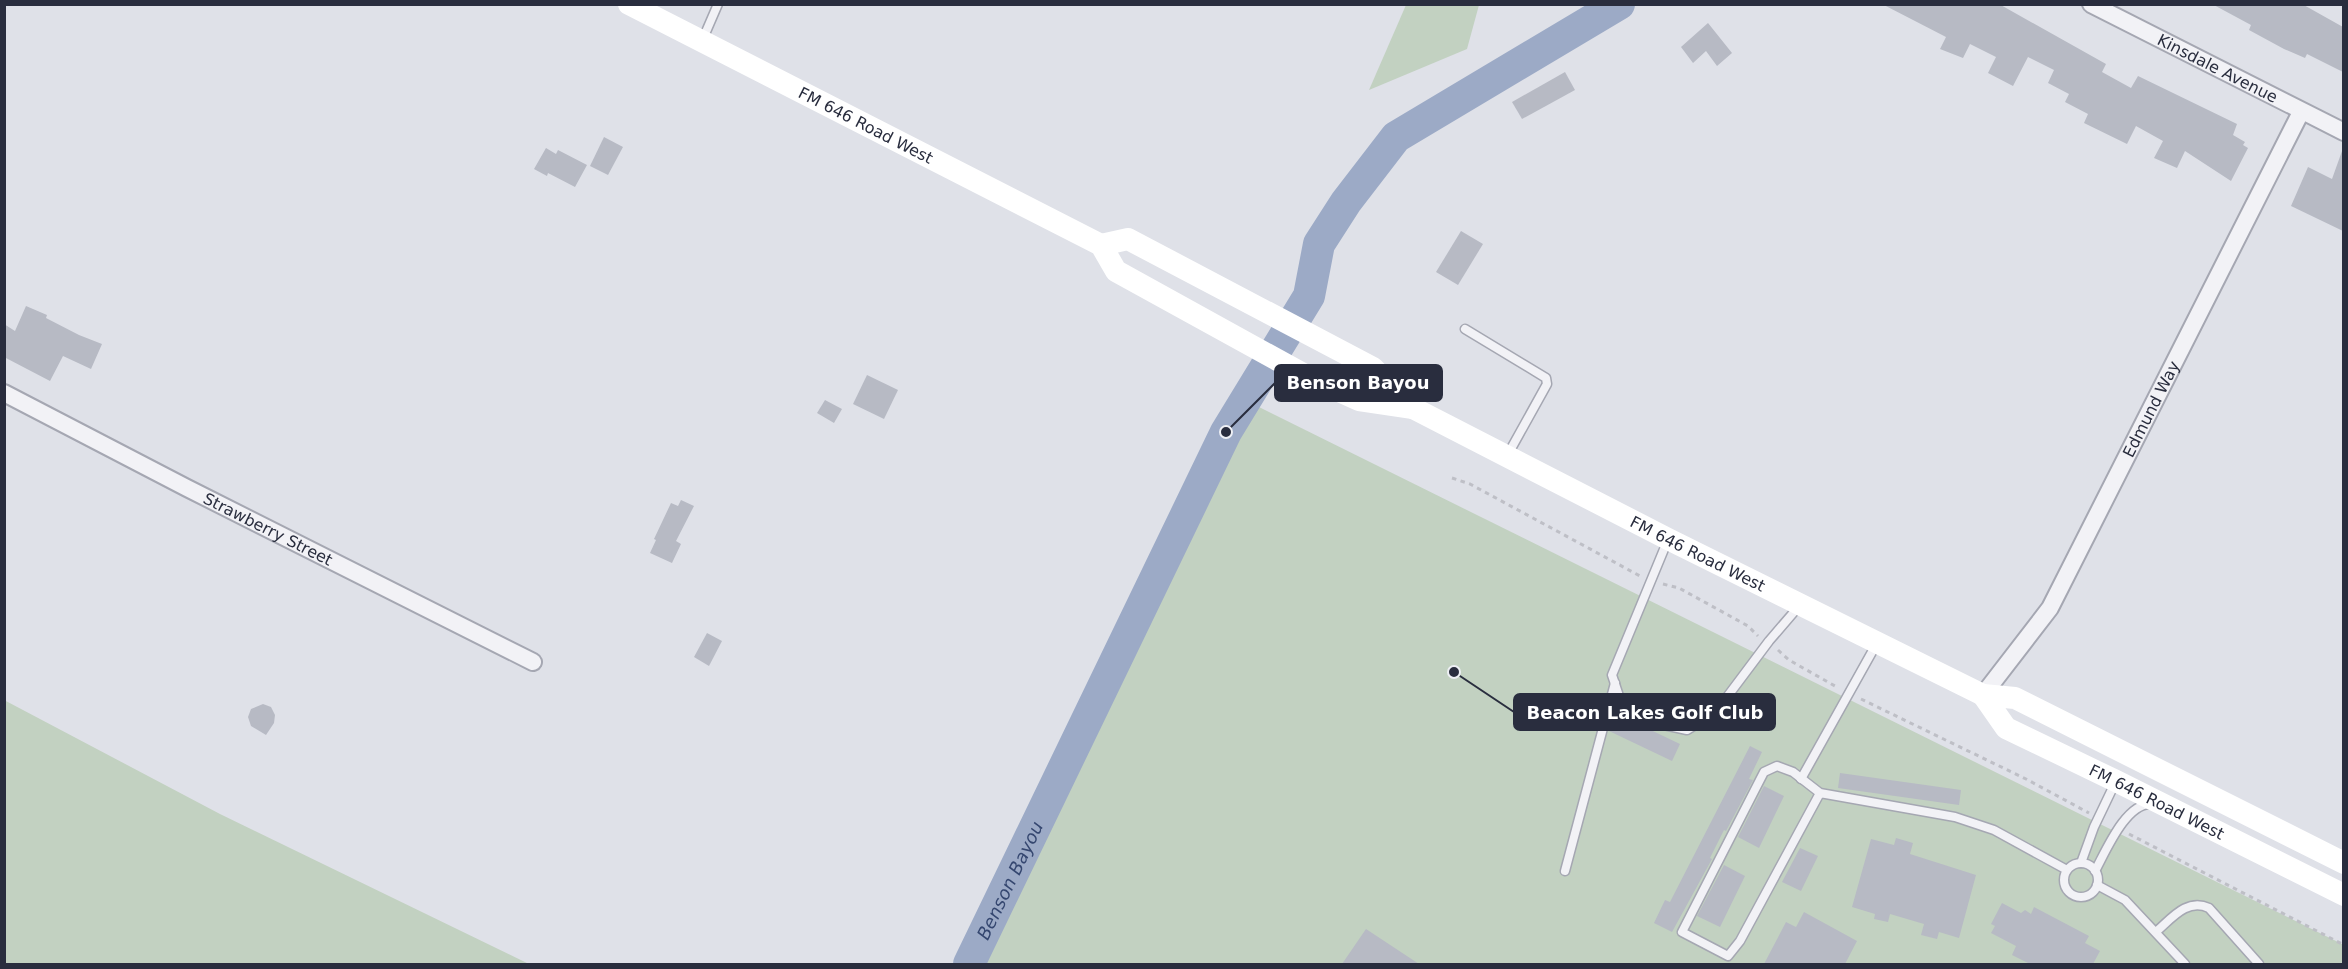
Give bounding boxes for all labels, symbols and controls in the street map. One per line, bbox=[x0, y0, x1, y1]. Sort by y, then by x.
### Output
street label: Kinsdale Avenue bbox=[2154, 30, 2281, 106]
street label: FM 646 Road West bbox=[796, 83, 936, 167]
street label: Edmund Way bbox=[2118, 358, 2183, 460]
callout: Benson Bayou bbox=[1275, 365, 1442, 401]
text: Benson Bayou bbox=[1286, 372, 1430, 393]
street label: Strawberry Street bbox=[200, 488, 336, 569]
street label: FM 646 Road West bbox=[1627, 512, 1768, 595]
callout: Beacon Lakes Golf Club bbox=[1514, 694, 1775, 730]
text: Beacon Lakes Golf Club bbox=[1527, 702, 1764, 723]
street label: FM 646 Road West bbox=[2086, 760, 2227, 843]
water label: Benson Bayou bbox=[972, 818, 1047, 943]

